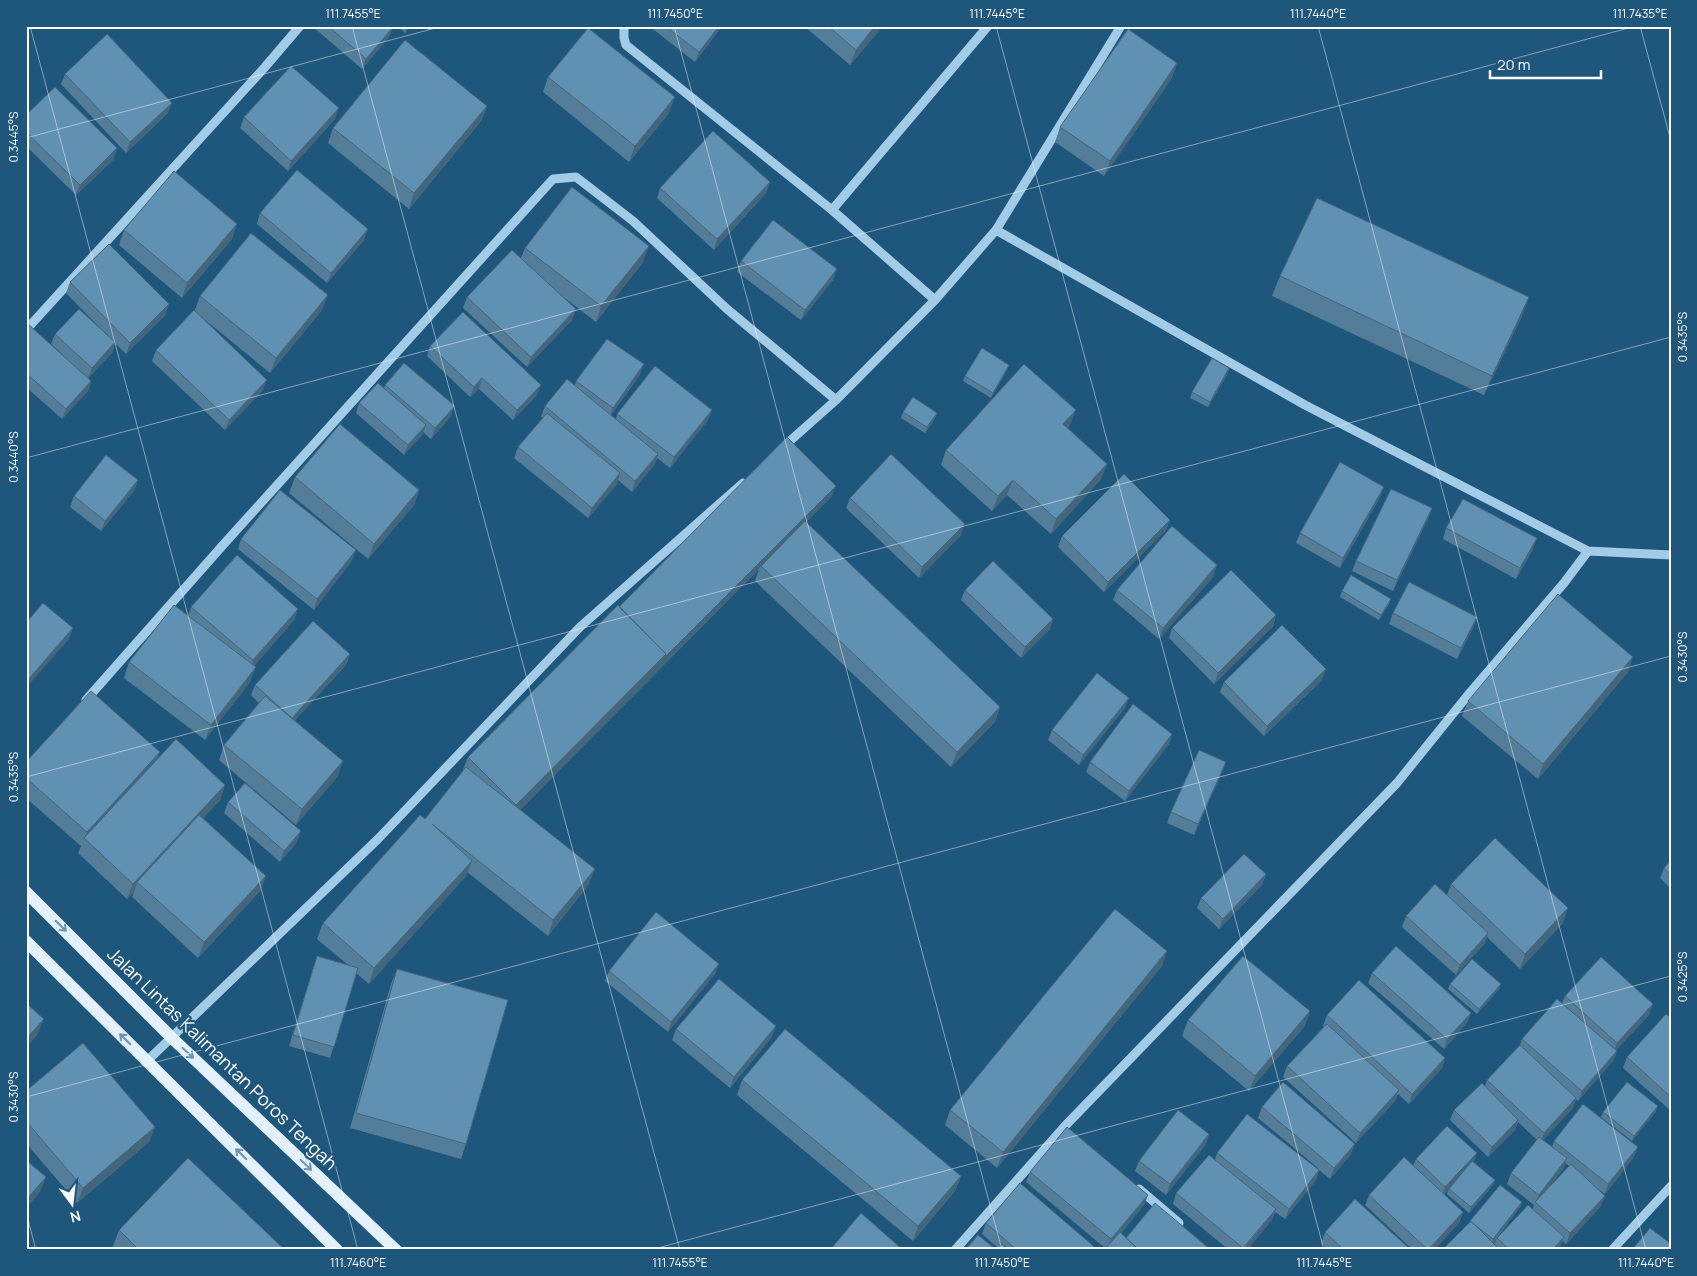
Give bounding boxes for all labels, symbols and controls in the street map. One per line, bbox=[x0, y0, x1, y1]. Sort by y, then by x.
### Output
text: 111.7455°E bbox=[325, 5, 381, 22]
text: 111.7450°E bbox=[647, 5, 703, 22]
text: 111.7445°E bbox=[969, 5, 1025, 22]
text: 111.7440°E bbox=[1290, 5, 1346, 22]
text: 111.7435°E bbox=[1612, 5, 1668, 22]
scale bar bbox=[1490, 48, 1601, 80]
text: 20 m bbox=[1497, 54, 1530, 75]
text: 0.3445°S bbox=[5, 112, 22, 163]
text: 0.3435°S bbox=[1674, 312, 1691, 362]
text: 0.3440°S bbox=[5, 431, 22, 483]
text: 0.3430°S bbox=[1674, 632, 1691, 682]
text: 0.3435°S bbox=[5, 752, 22, 802]
one-way arrow bbox=[54, 920, 66, 932]
street label: Jalan Lintas Kalimantan Poros Tengah bbox=[103, 942, 343, 1175]
text: 0.3425°S bbox=[1674, 952, 1691, 1002]
one-way arrow bbox=[119, 1033, 131, 1046]
one-way arrow bbox=[182, 1047, 195, 1059]
text: 0.3430°S bbox=[5, 1072, 22, 1122]
one-way arrow bbox=[234, 1148, 247, 1160]
one-way arrow bbox=[300, 1159, 313, 1171]
north arrow bbox=[48, 1178, 98, 1228]
text: N bbox=[68, 1207, 83, 1228]
text: 111.7460°E bbox=[330, 1254, 386, 1271]
text: 111.7455°E bbox=[652, 1254, 708, 1271]
text: 111.7450°E bbox=[974, 1254, 1030, 1271]
text: 111.7445°E bbox=[1296, 1254, 1352, 1271]
text: 111.7440°E bbox=[1618, 1254, 1674, 1271]

